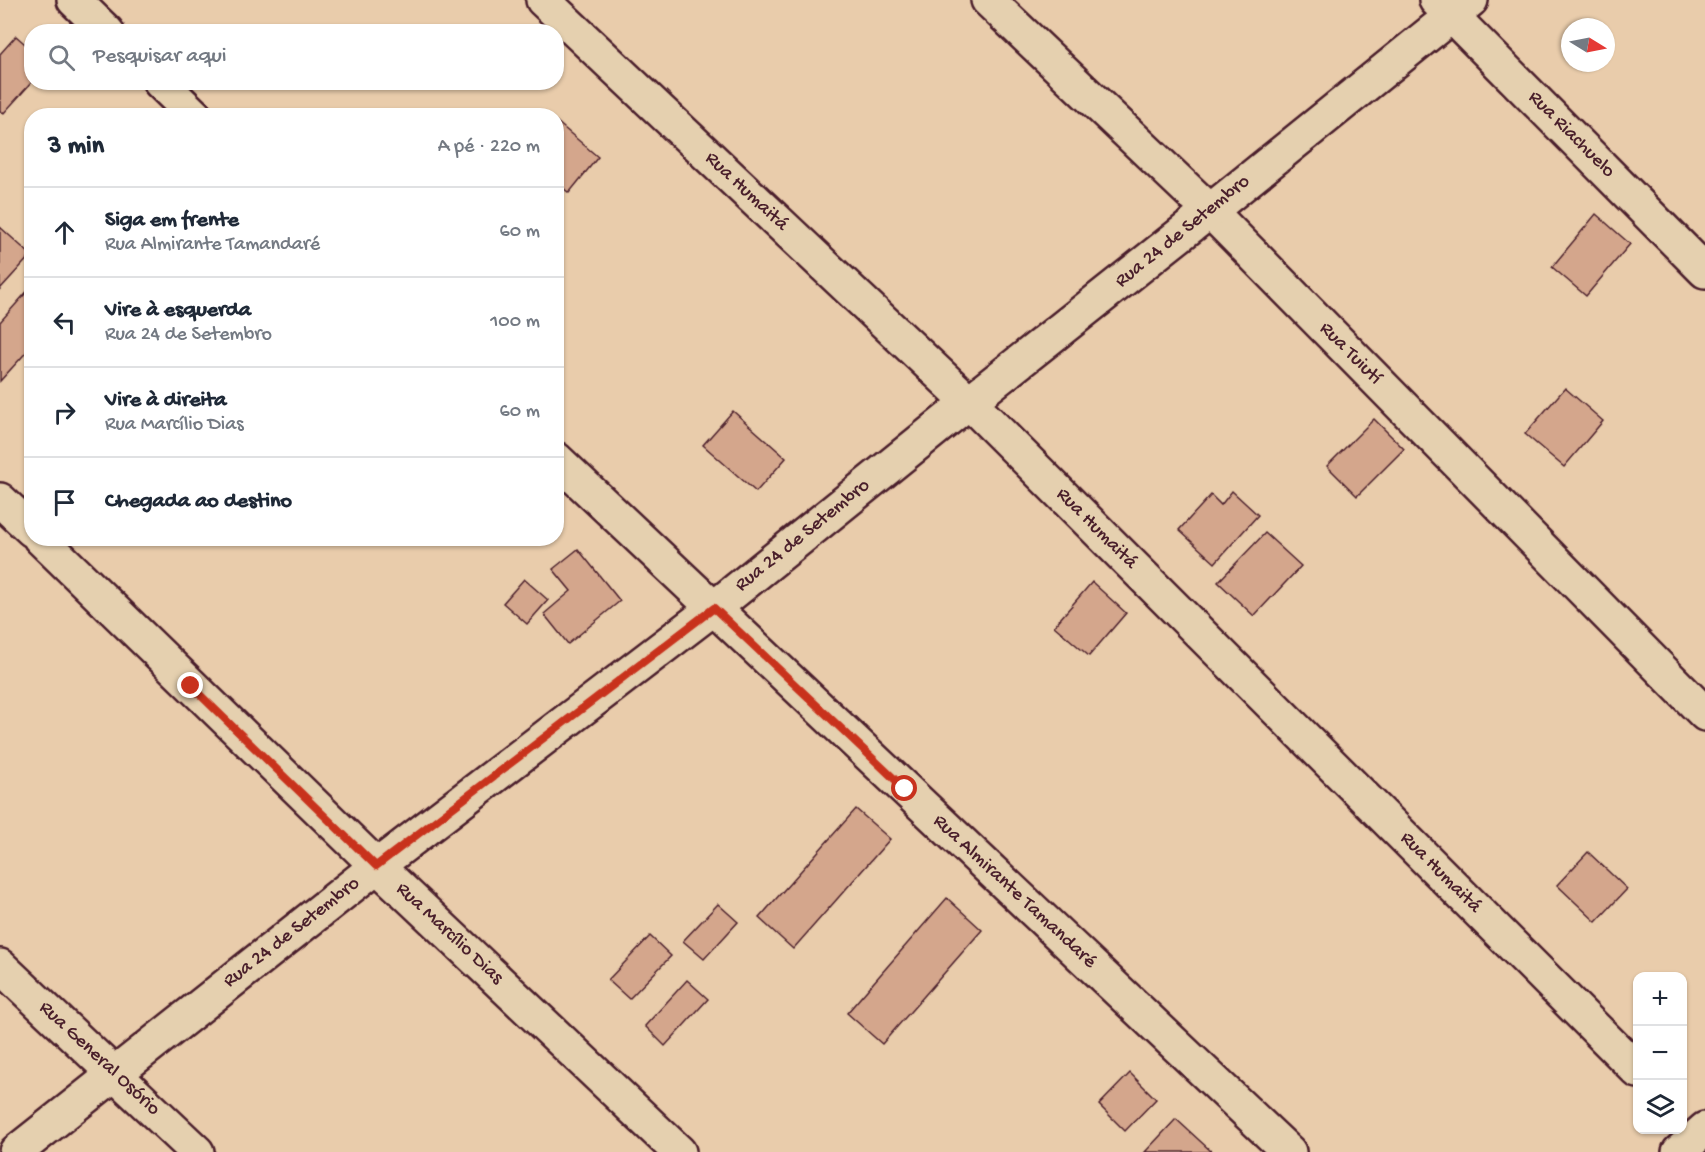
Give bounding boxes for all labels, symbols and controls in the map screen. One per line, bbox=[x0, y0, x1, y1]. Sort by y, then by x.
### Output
north arrow bbox=[1561, 18, 1615, 72]
search box bbox=[24, 24, 564, 90]
icon: search bbox=[45, 41, 78, 74]
text: Pesquisar aqui bbox=[93, 44, 227, 70]
street label: Rua Riachuelo bbox=[1523, 87, 1619, 183]
text: 3 min bbox=[48, 132, 104, 163]
text: A pé · 220 m bbox=[438, 136, 540, 159]
street label: Rua Humaitá bbox=[700, 148, 793, 237]
street label: Rua 24 de Setembro bbox=[1111, 171, 1255, 293]
text: Siga em frente bbox=[105, 208, 239, 234]
icon: ahead bbox=[48, 216, 81, 249]
text: 60 m bbox=[500, 221, 540, 244]
text: Rua Almirante Tamandaré bbox=[105, 234, 320, 257]
text: Vire à esquerda bbox=[105, 298, 251, 324]
icon: left bbox=[48, 306, 81, 339]
text: 100 m bbox=[490, 311, 540, 334]
street label: Rua Tuiutí bbox=[1314, 318, 1387, 391]
text: Rua 24 de Setembro bbox=[105, 324, 272, 347]
text: Vire à direita bbox=[105, 388, 227, 414]
icon: right bbox=[48, 396, 81, 429]
text: 60 m bbox=[500, 401, 540, 424]
text: Rua Marcílio Dias bbox=[105, 414, 244, 437]
street label: Rua 24 de Setembro bbox=[731, 475, 875, 597]
street label: Rua Humaitá bbox=[1051, 484, 1142, 575]
icon: arrive bbox=[48, 486, 81, 519]
text: Chegada ao destino bbox=[105, 489, 292, 515]
route end bbox=[177, 672, 203, 698]
route start bbox=[891, 775, 917, 801]
street label: Rua Almirante Tamandaré bbox=[927, 810, 1101, 974]
street label: Rua Humaitá bbox=[1395, 828, 1486, 919]
street label: Rua 24 de Setembro bbox=[219, 873, 365, 993]
street label: Rua Marcílio Dias bbox=[390, 878, 508, 990]
map controls bbox=[1633, 972, 1687, 1134]
button: + bbox=[1633, 972, 1687, 1026]
street label: Rua General Osório bbox=[34, 997, 164, 1121]
button: − bbox=[1633, 1026, 1687, 1080]
button: layers bbox=[1633, 1080, 1687, 1134]

